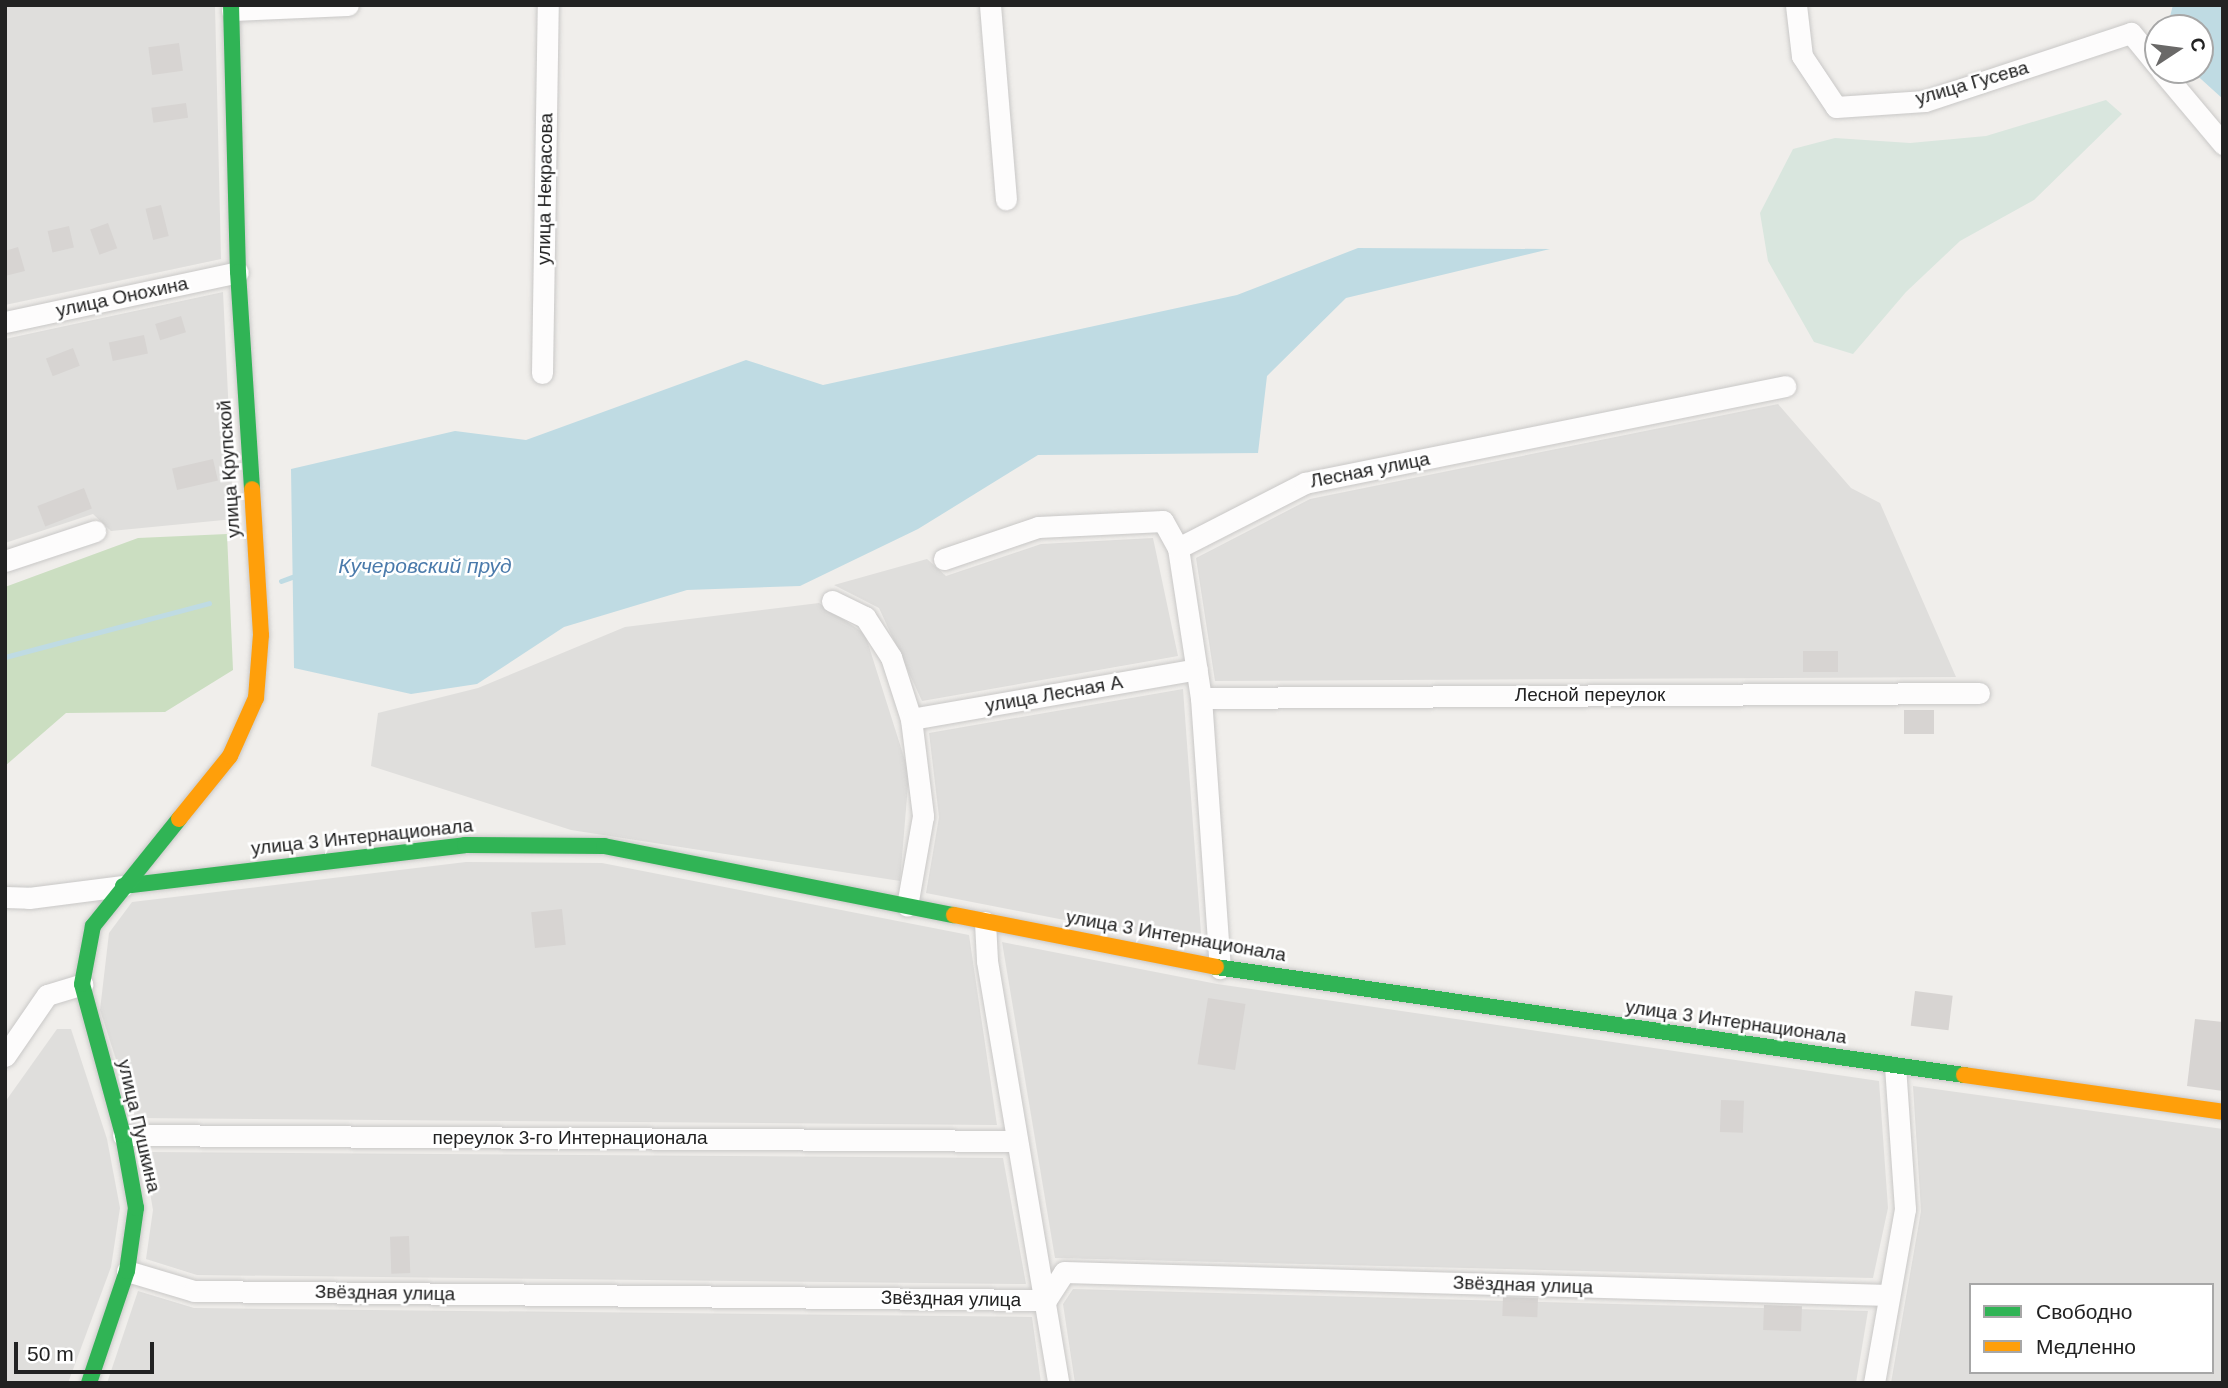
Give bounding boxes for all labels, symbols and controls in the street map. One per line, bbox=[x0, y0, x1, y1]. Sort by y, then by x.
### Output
north arrow bbox=[2144, 14, 2214, 84]
text: С bbox=[2186, 36, 2210, 54]
street label: улица Гусева bbox=[1913, 56, 2031, 110]
street label: улица Некрасова bbox=[532, 113, 558, 265]
street label: улица Онохина bbox=[54, 272, 190, 322]
street label: улица Крупской bbox=[213, 399, 245, 539]
street label: Лесная улица bbox=[1308, 447, 1432, 493]
water label: Кучеровский пруд bbox=[338, 553, 512, 579]
street label: улица Лесная А bbox=[983, 671, 1125, 717]
street label: Лесной переулок bbox=[1515, 684, 1665, 706]
street label: улица 3 Интернационала bbox=[250, 814, 474, 860]
street label: улица 3 Интернационала bbox=[1064, 905, 1288, 967]
street label: улица 3 Интернационала bbox=[1624, 995, 1848, 1049]
street label: улица Пушкина bbox=[113, 1057, 165, 1195]
street label: переулок 3-го Интернационала bbox=[432, 1127, 708, 1149]
street label: Звёздная улица bbox=[1452, 1271, 1594, 1299]
street label: Звёздная улица bbox=[315, 1280, 455, 1306]
legend bbox=[1969, 1283, 2214, 1374]
street label: Звёздная улица bbox=[881, 1286, 1021, 1312]
text: Свободно bbox=[2036, 1300, 2133, 1323]
scale bar bbox=[18, 1328, 158, 1372]
text: Медленно bbox=[2036, 1335, 2136, 1358]
text: 50 m bbox=[27, 1342, 74, 1365]

